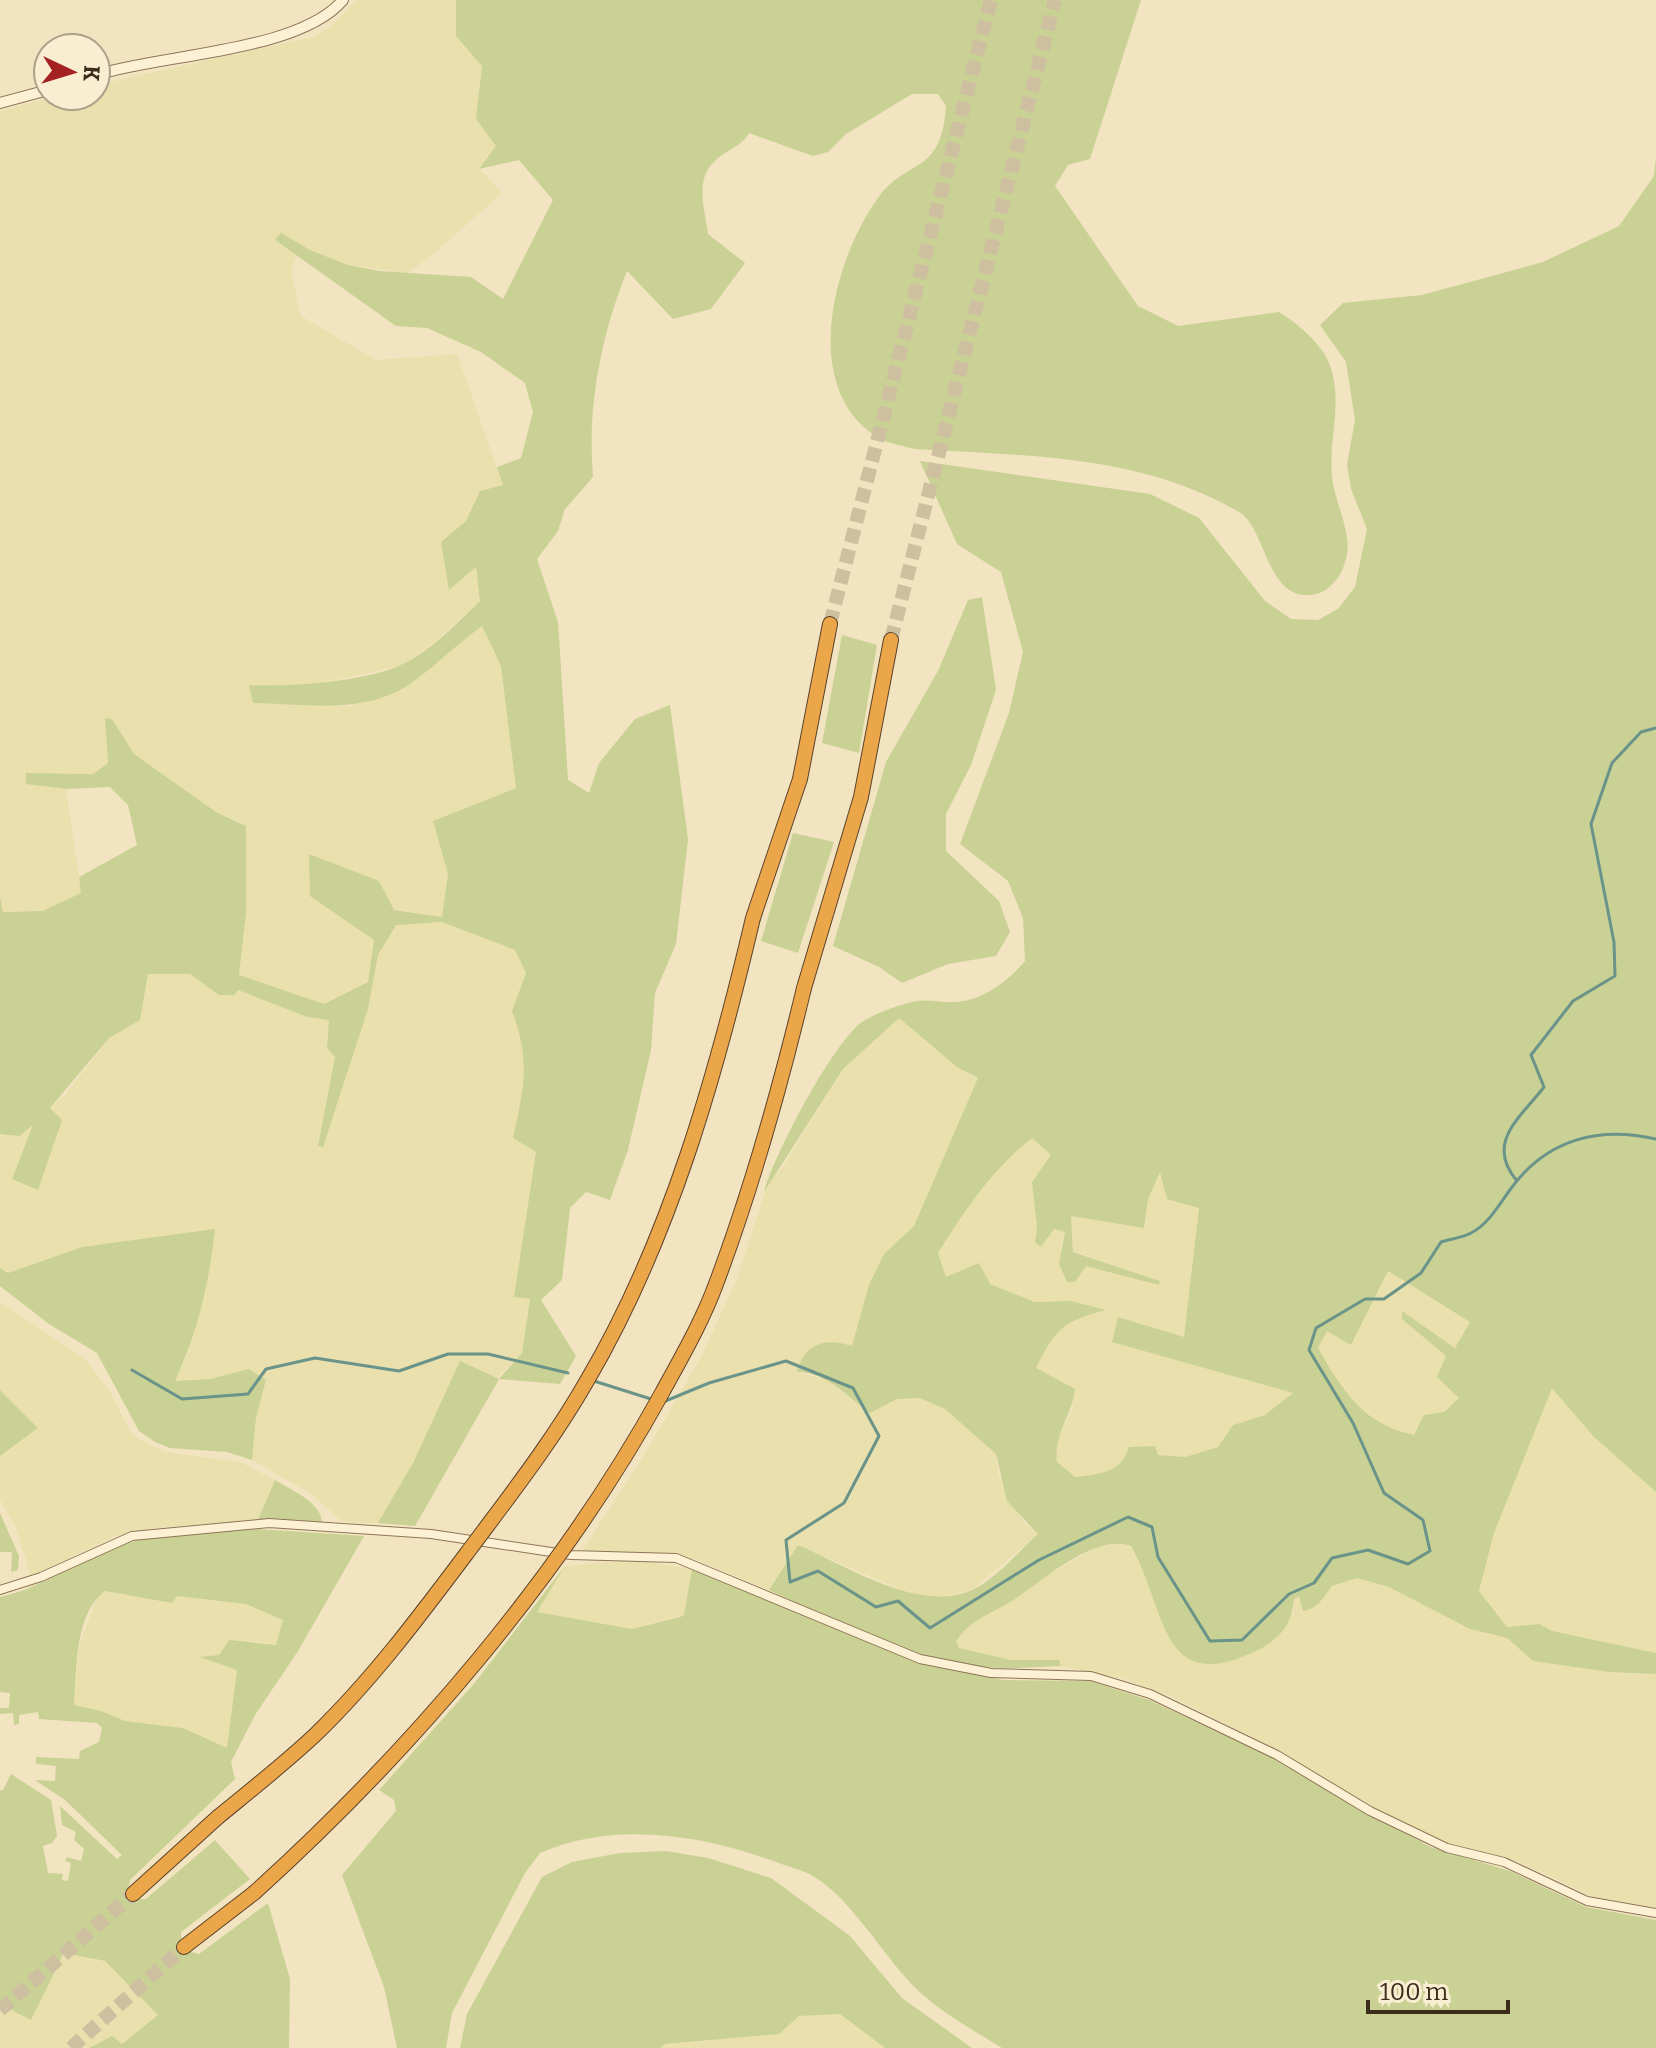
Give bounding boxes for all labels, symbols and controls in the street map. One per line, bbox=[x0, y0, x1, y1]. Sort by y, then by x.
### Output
north arrow bbox=[32, 32, 112, 112]
text: K bbox=[77, 65, 105, 82]
scale bar bbox=[1368, 1964, 1508, 2014]
text: 100 m bbox=[1380, 1978, 1448, 2006]

